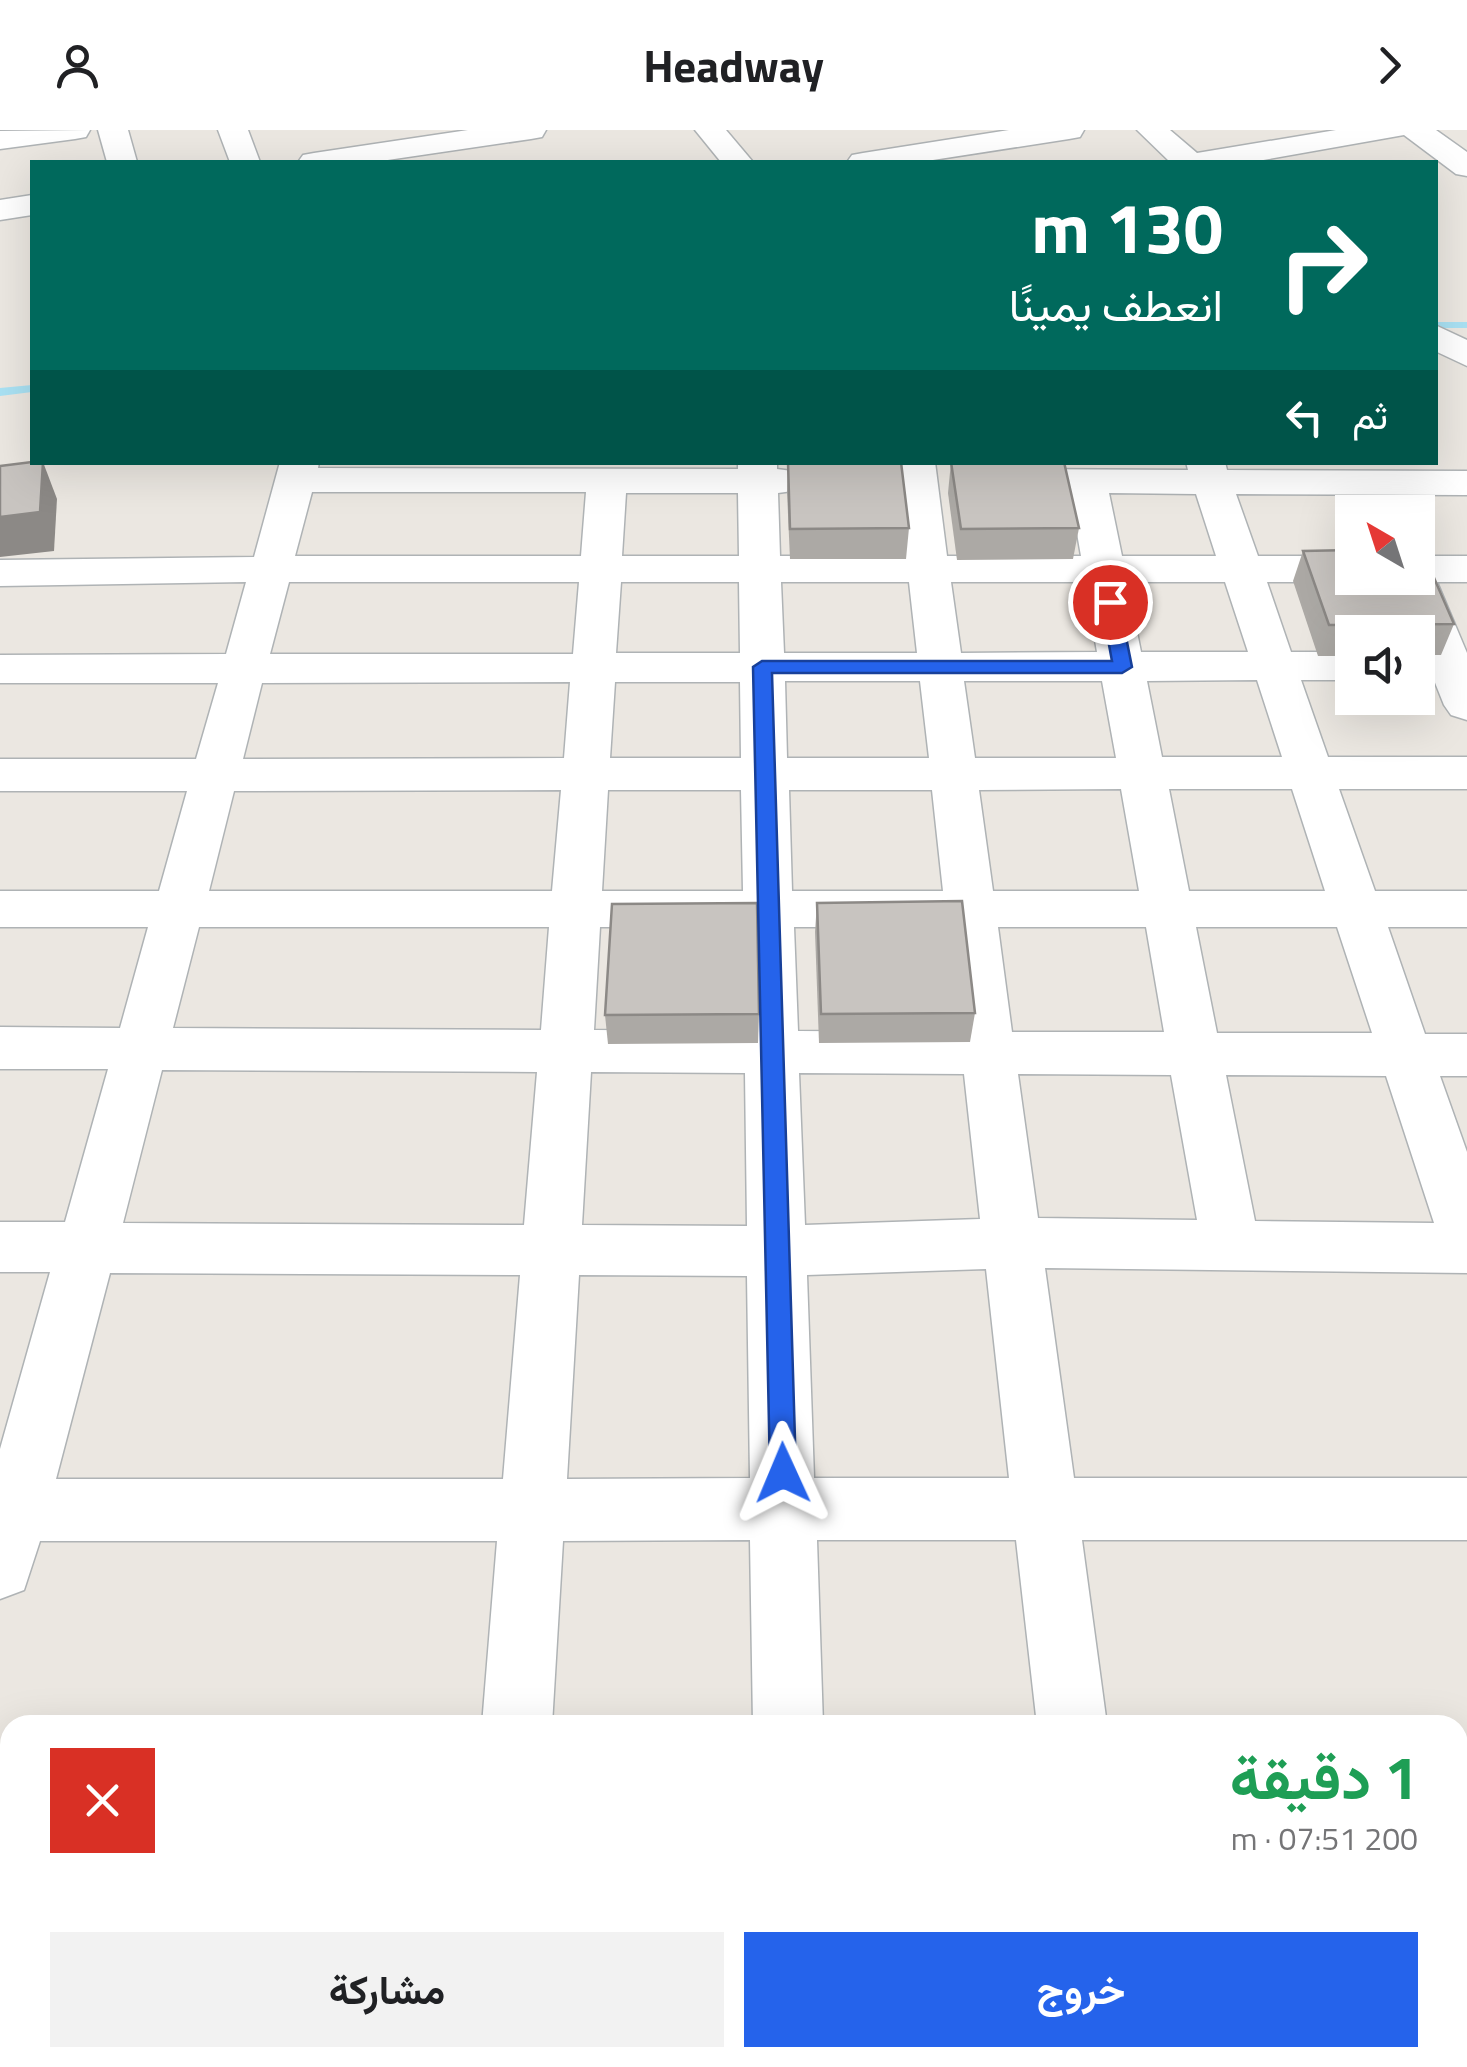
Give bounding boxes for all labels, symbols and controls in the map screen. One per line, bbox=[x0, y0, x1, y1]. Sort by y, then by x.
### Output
text: Headway bbox=[643, 31, 824, 99]
icon: person bbox=[50, 38, 105, 93]
icon: forward bbox=[1362, 38, 1417, 93]
text: 130 m bbox=[1031, 174, 1223, 280]
icon: right bbox=[1258, 200, 1388, 330]
text: انعطف يمينًا bbox=[1009, 270, 1223, 338]
text: ثم bbox=[1352, 386, 1388, 444]
icon: left bbox=[1277, 390, 1332, 445]
north arrow bbox=[1335, 495, 1435, 595]
map controls bbox=[1335, 495, 1435, 715]
pin bbox=[1068, 560, 1153, 645]
icon: arrive bbox=[1083, 575, 1138, 630]
button: sound bbox=[1335, 615, 1435, 715]
position arrow bbox=[731, 1421, 835, 1525]
text: 1 دقيقة bbox=[1230, 1731, 1418, 1822]
button: close bbox=[50, 1748, 155, 1853]
text: 200 m · 07:51 bbox=[1231, 1814, 1418, 1862]
button: مشاركة bbox=[50, 1932, 724, 2047]
button: خروج bbox=[744, 1932, 1418, 2047]

